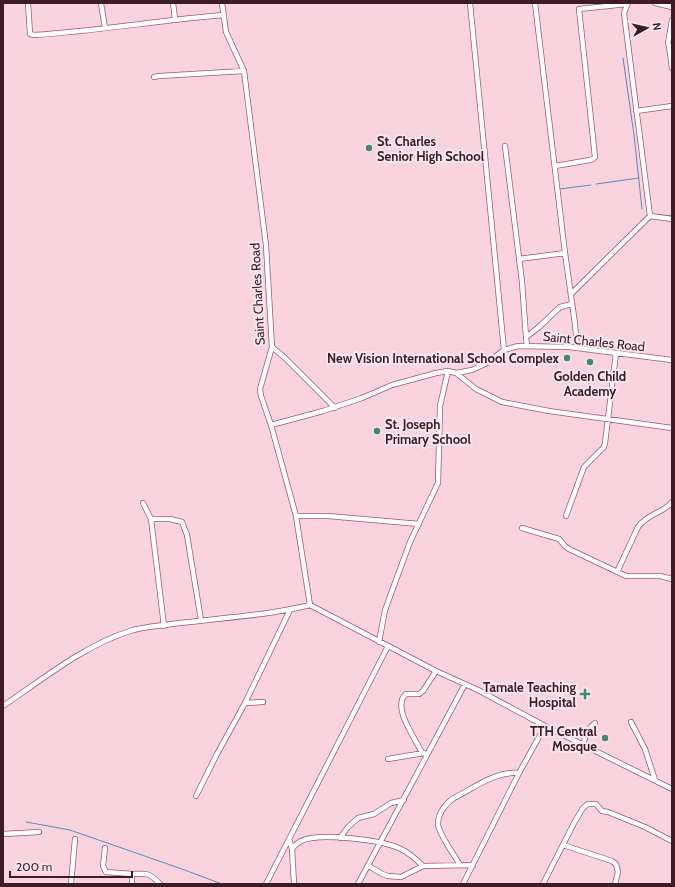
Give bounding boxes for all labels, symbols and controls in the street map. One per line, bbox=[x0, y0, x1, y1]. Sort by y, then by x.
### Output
north arrow bbox=[627, 8, 667, 48]
text: N bbox=[649, 22, 664, 31]
place label: St. Charles Senior High School bbox=[377, 133, 485, 164]
marker: St. Charles Senior High School bbox=[364, 143, 374, 153]
street label: Saint Charles Road bbox=[246, 242, 268, 346]
street label: Saint Charles Road bbox=[542, 328, 646, 354]
place label: New Vision International School Complex bbox=[327, 350, 560, 366]
marker: New Vision International School Complex bbox=[562, 353, 572, 363]
marker: Golden Child Academy bbox=[585, 357, 595, 367]
place label: Golden Child Academy bbox=[554, 368, 626, 399]
place label: St. Joseph Primary School bbox=[385, 416, 471, 447]
marker: St. Joseph Primary School bbox=[372, 426, 382, 436]
place label: Tamale Teaching Hospital bbox=[483, 679, 577, 710]
marker: Tamale Teaching Hospital bbox=[579, 688, 591, 700]
place label: TTH Central Mosque bbox=[530, 723, 598, 754]
marker: TTH Central Mosque bbox=[600, 733, 610, 743]
scale bar bbox=[10, 853, 132, 879]
text: 200 m bbox=[16, 859, 52, 874]

